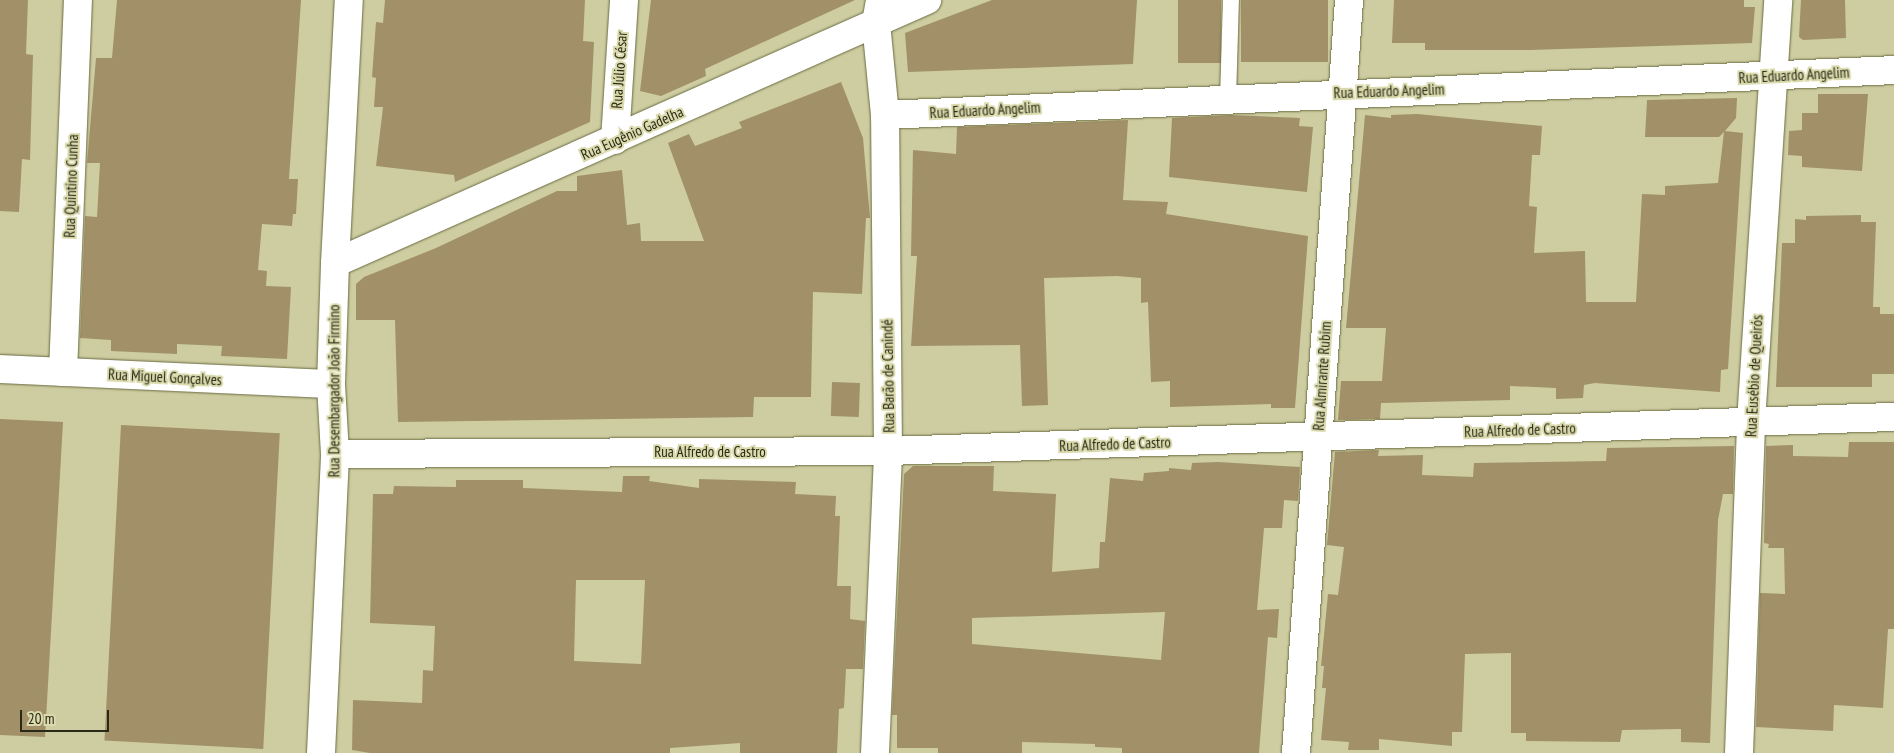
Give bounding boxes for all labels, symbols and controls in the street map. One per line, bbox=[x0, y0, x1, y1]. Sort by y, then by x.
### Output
street label: Rua Júlio César bbox=[607, 31, 631, 109]
street label: Rua Eduardo Angelim bbox=[1738, 63, 1850, 87]
street label: Rua Eduardo Angelim bbox=[1333, 80, 1445, 102]
street label: Rua Eduardo Angelim bbox=[929, 98, 1041, 122]
street label: Rua Eugênio Gadelha bbox=[578, 102, 686, 164]
street label: Rua Quintino Cunha bbox=[60, 134, 82, 238]
street label: Rua Desembargador João Firmino bbox=[325, 305, 343, 477]
street label: Rua Eusébio de Queirós bbox=[1742, 314, 1766, 438]
street label: Rua Barão de Canindé bbox=[878, 319, 898, 433]
street label: Rua Almirante Rubim bbox=[1309, 321, 1335, 431]
street label: Rua Miguel Gonçalves bbox=[108, 365, 222, 389]
street label: Rua Alfredo de Castro bbox=[1464, 419, 1576, 441]
street label: Rua Alfredo de Castro bbox=[1059, 433, 1171, 455]
street label: Rua Alfredo de Castro bbox=[654, 443, 766, 461]
scale bar bbox=[22, 700, 111, 732]
text: 20 m bbox=[28, 709, 54, 728]

